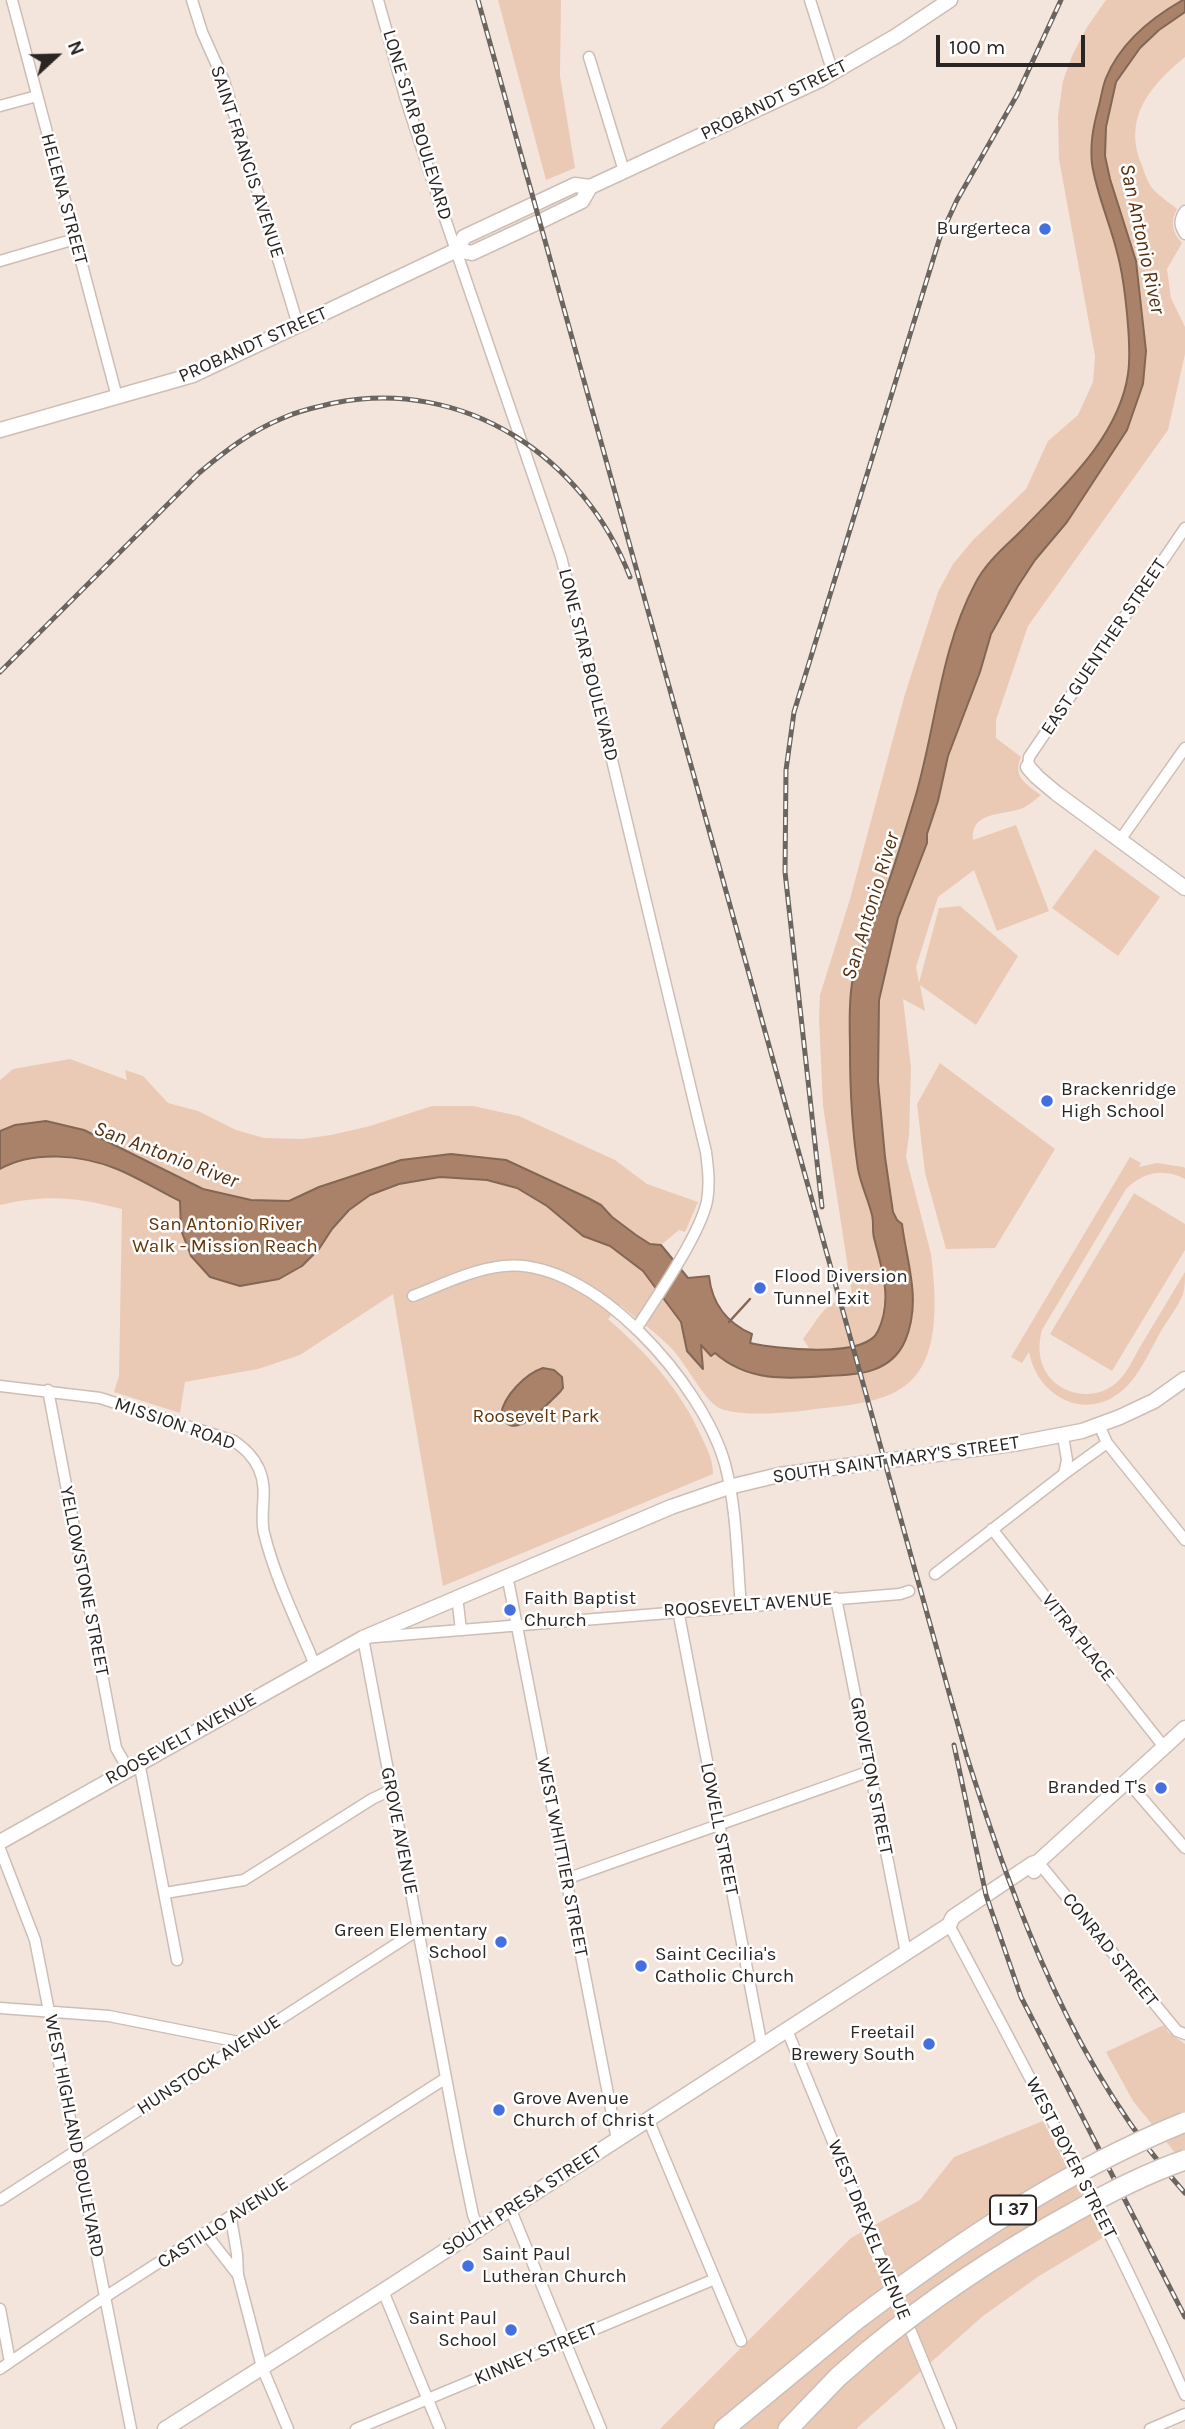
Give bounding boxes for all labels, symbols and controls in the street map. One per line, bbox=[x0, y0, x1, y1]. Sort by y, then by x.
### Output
north arrow bbox=[21, 21, 91, 91]
scale bar bbox=[940, 21, 1089, 65]
street label: LONE STAR BOULEVARD bbox=[377, 27, 457, 223]
text: 100 m bbox=[949, 35, 1006, 59]
text: N bbox=[63, 38, 88, 59]
street label: PROBANDT STREET bbox=[697, 55, 851, 145]
street label: SAINT FRANCIS AVENUE bbox=[205, 63, 289, 261]
street label: HELENA STREET bbox=[36, 131, 92, 267]
water label: San Antonio River bbox=[1114, 161, 1170, 317]
place label: Burgerteca bbox=[937, 218, 1031, 240]
marker: Burgerteca bbox=[1037, 221, 1053, 237]
street label: PROBANDT STREET bbox=[175, 302, 331, 388]
street label: EAST GUENTHER STREET bbox=[1036, 554, 1172, 740]
street label: LONE STAR BOULEVARD bbox=[553, 566, 623, 764]
water label: San Antonio River bbox=[837, 829, 905, 983]
place label: Brackenridge High School bbox=[1061, 1079, 1176, 1123]
marker: Brackenridge High School bbox=[1039, 1093, 1055, 1109]
water label: San Antonio River bbox=[90, 1116, 242, 1194]
park label: San Antonio River Walk - Mission Reach bbox=[132, 1214, 318, 1258]
place label: Flood Diversion Tunnel Exit bbox=[774, 1266, 908, 1310]
marker: Flood Diversion Tunnel Exit bbox=[752, 1280, 768, 1296]
street label: MISSION ROAD bbox=[111, 1393, 239, 1455]
park label: Roosevelt Park bbox=[473, 1406, 599, 1428]
street label: SOUTH SAINT MARY'S STREET bbox=[771, 1431, 1021, 1489]
street label: YELLOWSTONE STREET bbox=[54, 1484, 114, 1678]
place label: Faith Baptist Church bbox=[524, 1588, 636, 1632]
street label: ROOSEVELT AVENUE bbox=[663, 1588, 833, 1622]
street label: VITRA PLACE bbox=[1037, 1590, 1119, 1686]
marker: Faith Baptist Church bbox=[502, 1602, 518, 1618]
street label: ROOSEVELT AVENUE bbox=[101, 1688, 261, 1790]
street label: GROVETON STREET bbox=[845, 1695, 897, 1857]
street label: WEST WHITTIER STREET bbox=[531, 1755, 593, 1959]
street label: LOWELL STREET bbox=[695, 1761, 743, 1897]
street label: GROVE AVENUE bbox=[375, 1765, 423, 1897]
place label: Branded T's bbox=[1048, 1777, 1147, 1799]
marker: Branded T's bbox=[1153, 1780, 1169, 1796]
street label: CONRAD STREET bbox=[1057, 1888, 1163, 2012]
place label: Green Elementary School bbox=[334, 1920, 487, 1964]
marker: Green Elementary School bbox=[493, 1934, 509, 1950]
place label: Saint Cecilia's Catholic Church bbox=[655, 1944, 794, 1988]
marker: Saint Cecilia's Catholic Church bbox=[633, 1958, 649, 1974]
street label: HUNSTOCK AVENUE bbox=[133, 2010, 285, 2120]
street label: WEST HIGHLAND BOULEVARD bbox=[39, 2013, 109, 2259]
place label: Freetail Brewery South bbox=[791, 2022, 915, 2066]
marker: Freetail Brewery South bbox=[921, 2036, 937, 2052]
street label: WEST BOYER STREET bbox=[1021, 2074, 1121, 2242]
place label: Grove Avenue Church of Christ bbox=[513, 2088, 654, 2132]
marker: Grove Avenue Church of Christ bbox=[491, 2102, 507, 2118]
street label: WEST DREXEL AVENUE bbox=[822, 2137, 916, 2323]
street label: SOUTH PRESA STREET bbox=[438, 2141, 606, 2261]
street label: CASTILLO AVENUE bbox=[153, 2172, 293, 2274]
road number: I 37 bbox=[990, 2196, 1036, 2224]
place label: Saint Paul Lutheran Church bbox=[482, 2244, 627, 2288]
marker: Saint Paul Lutheran Church bbox=[460, 2258, 476, 2274]
place label: Saint Paul School bbox=[408, 2308, 497, 2352]
street label: KINNEY STREET bbox=[471, 2318, 601, 2390]
marker: Saint Paul School bbox=[503, 2322, 519, 2338]

